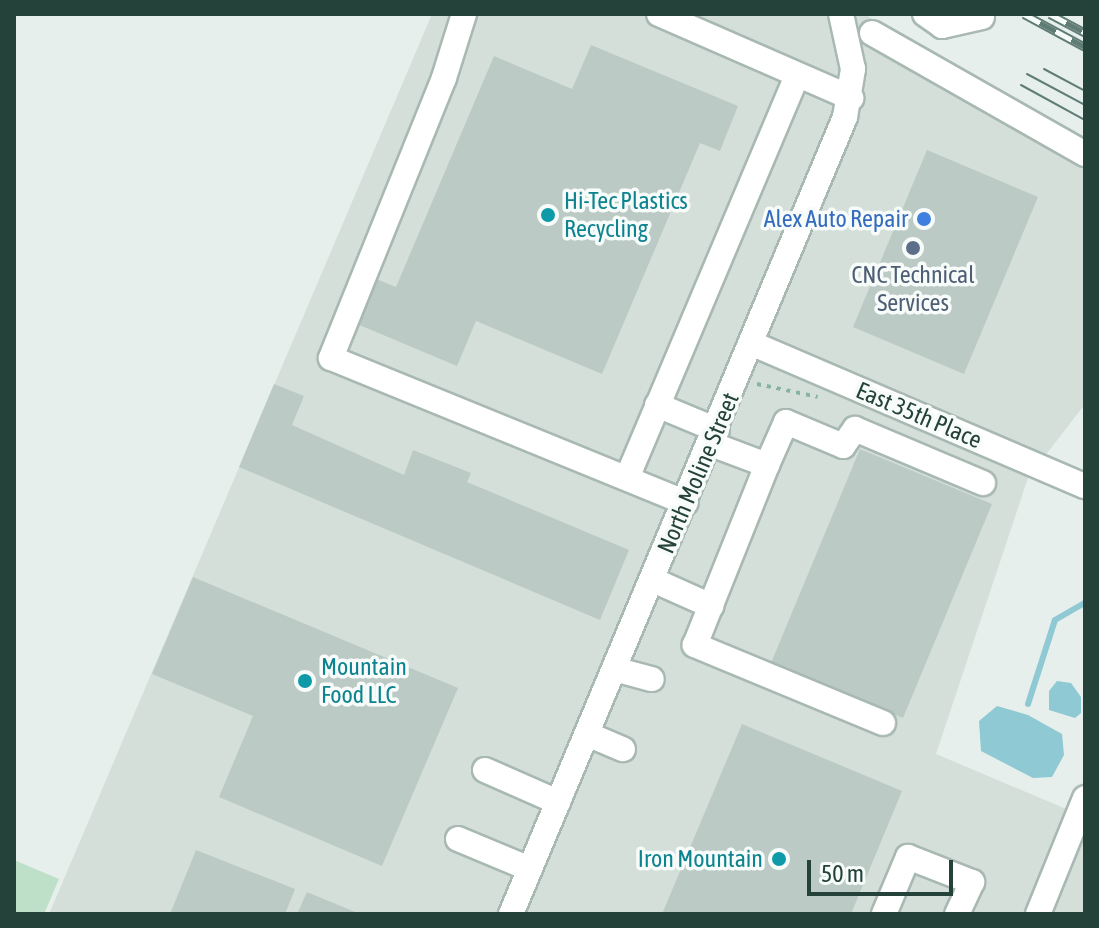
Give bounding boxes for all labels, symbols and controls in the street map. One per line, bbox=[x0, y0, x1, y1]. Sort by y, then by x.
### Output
place label: Hi-Tec Plastics Recycling bbox=[564, 187, 688, 243]
place label: Alex Auto Repair bbox=[764, 205, 908, 233]
marker: Hi-Tec Plastics Recycling bbox=[539, 206, 557, 224]
marker: Alex Auto Repair bbox=[915, 210, 933, 228]
marker: CNC Technical Services bbox=[904, 239, 922, 257]
place label: CNC Technical Services bbox=[852, 261, 974, 317]
street label: East 35th Place bbox=[852, 376, 986, 454]
street label: North Moline Street bbox=[651, 388, 745, 558]
place label: Mountain Food LLC bbox=[321, 653, 407, 709]
marker: Mountain Food LLC bbox=[296, 672, 314, 690]
scale bar bbox=[811, 844, 957, 894]
place label: Iron Mountain bbox=[638, 845, 763, 873]
marker: Iron Mountain bbox=[770, 850, 788, 868]
text: 50 m bbox=[821, 860, 864, 887]

